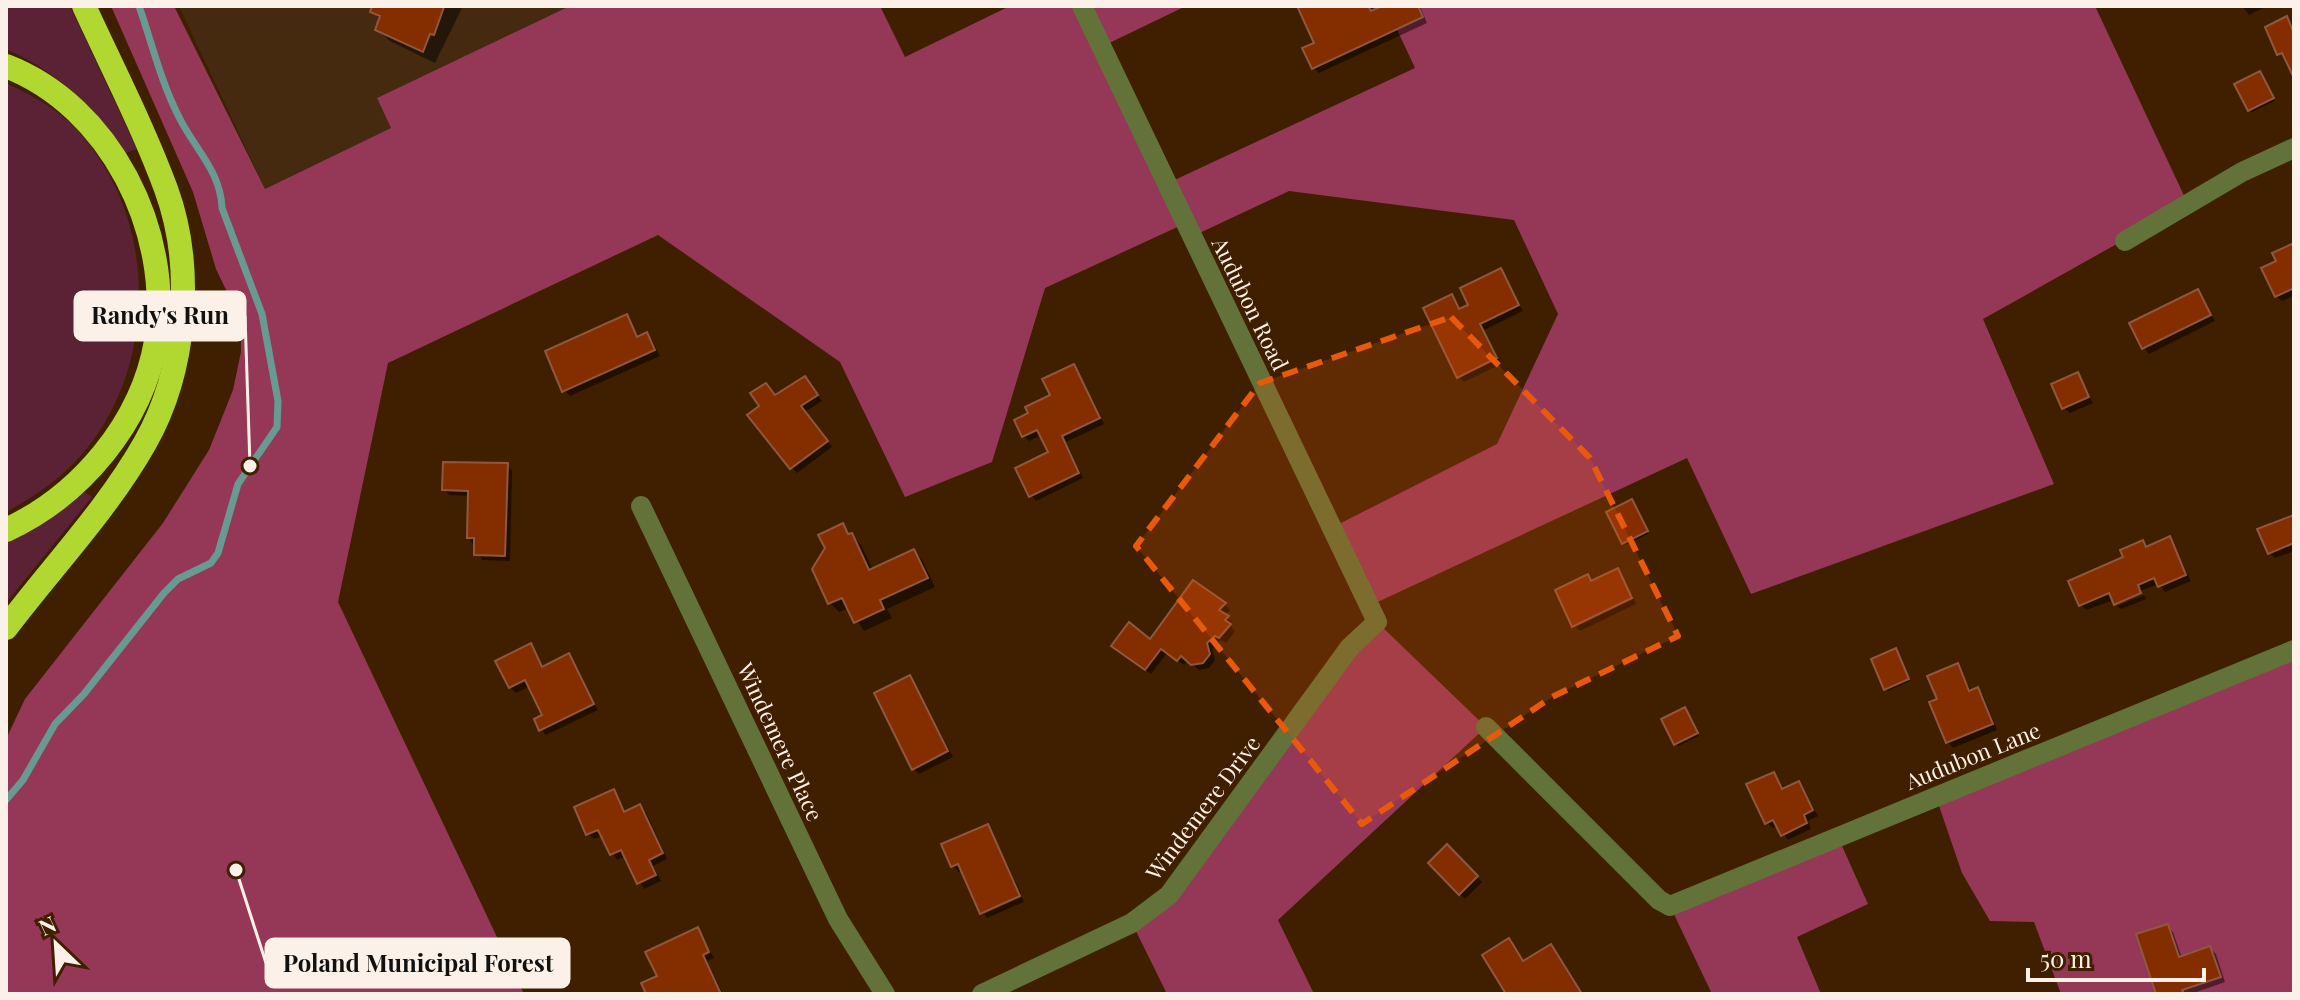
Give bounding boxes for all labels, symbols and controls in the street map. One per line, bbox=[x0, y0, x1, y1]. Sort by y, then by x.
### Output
street label: Audubon Road bbox=[1205, 231, 1296, 375]
callout: Randy's Run bbox=[75, 292, 245, 340]
text: Randy's Run bbox=[91, 298, 229, 330]
street label: Windemere Place bbox=[731, 657, 831, 826]
street label: Audubon Lane bbox=[1900, 714, 2044, 796]
street label: Windemere Drive bbox=[1137, 729, 1266, 886]
north arrow bbox=[16, 904, 96, 984]
text: N bbox=[34, 908, 61, 942]
scale bar bbox=[2028, 932, 2204, 982]
callout: Poland Municipal Forest bbox=[266, 939, 569, 987]
text: 50 m bbox=[2040, 942, 2092, 974]
text: Poland Municipal Forest bbox=[283, 946, 554, 978]

